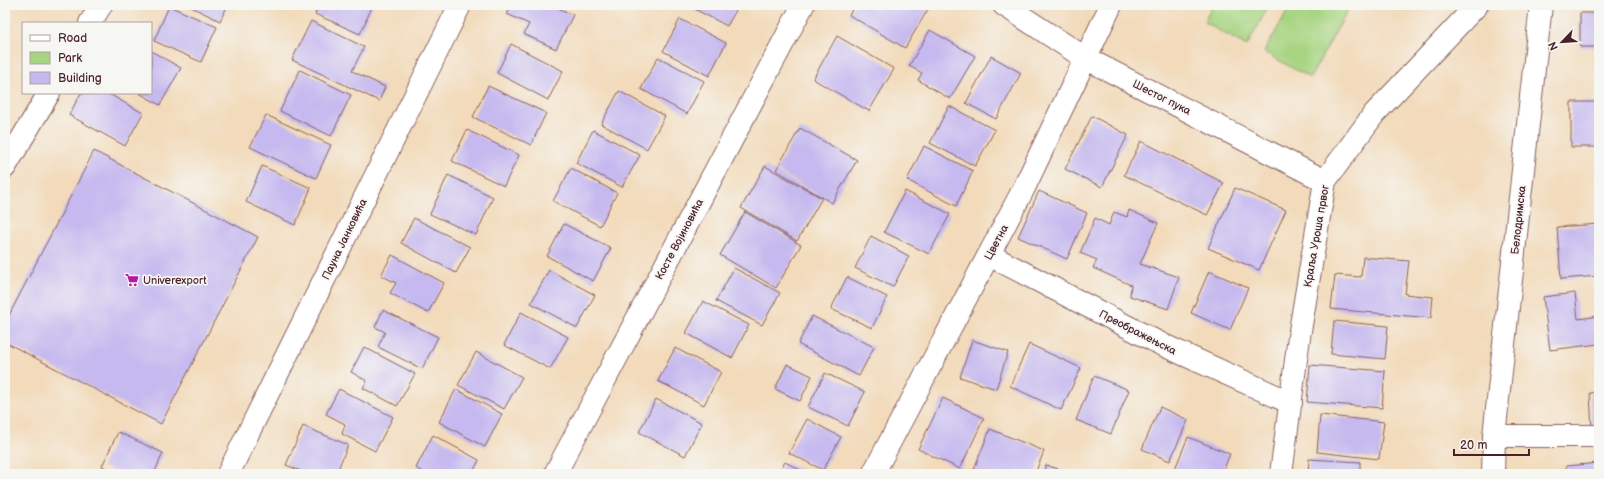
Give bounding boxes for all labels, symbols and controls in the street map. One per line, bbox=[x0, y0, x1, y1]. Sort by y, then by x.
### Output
legend bbox=[22, 22, 152, 94]
north arrow bbox=[1542, 22, 1582, 62]
text: Road bbox=[58, 31, 87, 46]
text: N bbox=[1546, 40, 1561, 53]
text: Park bbox=[58, 51, 82, 66]
text: Building bbox=[58, 71, 102, 86]
street label: Шестог пука bbox=[1130, 77, 1194, 118]
street label: Краља Уроша првог bbox=[1301, 183, 1332, 288]
street label: Белодримска bbox=[1508, 184, 1529, 255]
street label: Пауна Јанковића bbox=[319, 196, 370, 282]
street label: Косте Војиновића bbox=[653, 196, 706, 282]
street label: Цветна bbox=[982, 222, 1011, 262]
supermarket icon: Univerexport bbox=[124, 272, 140, 288]
place label: Univerexport bbox=[143, 274, 207, 287]
street label: Преображењска bbox=[1097, 307, 1179, 358]
scale bar bbox=[1454, 431, 1529, 457]
text: 20 m bbox=[1460, 438, 1487, 453]

